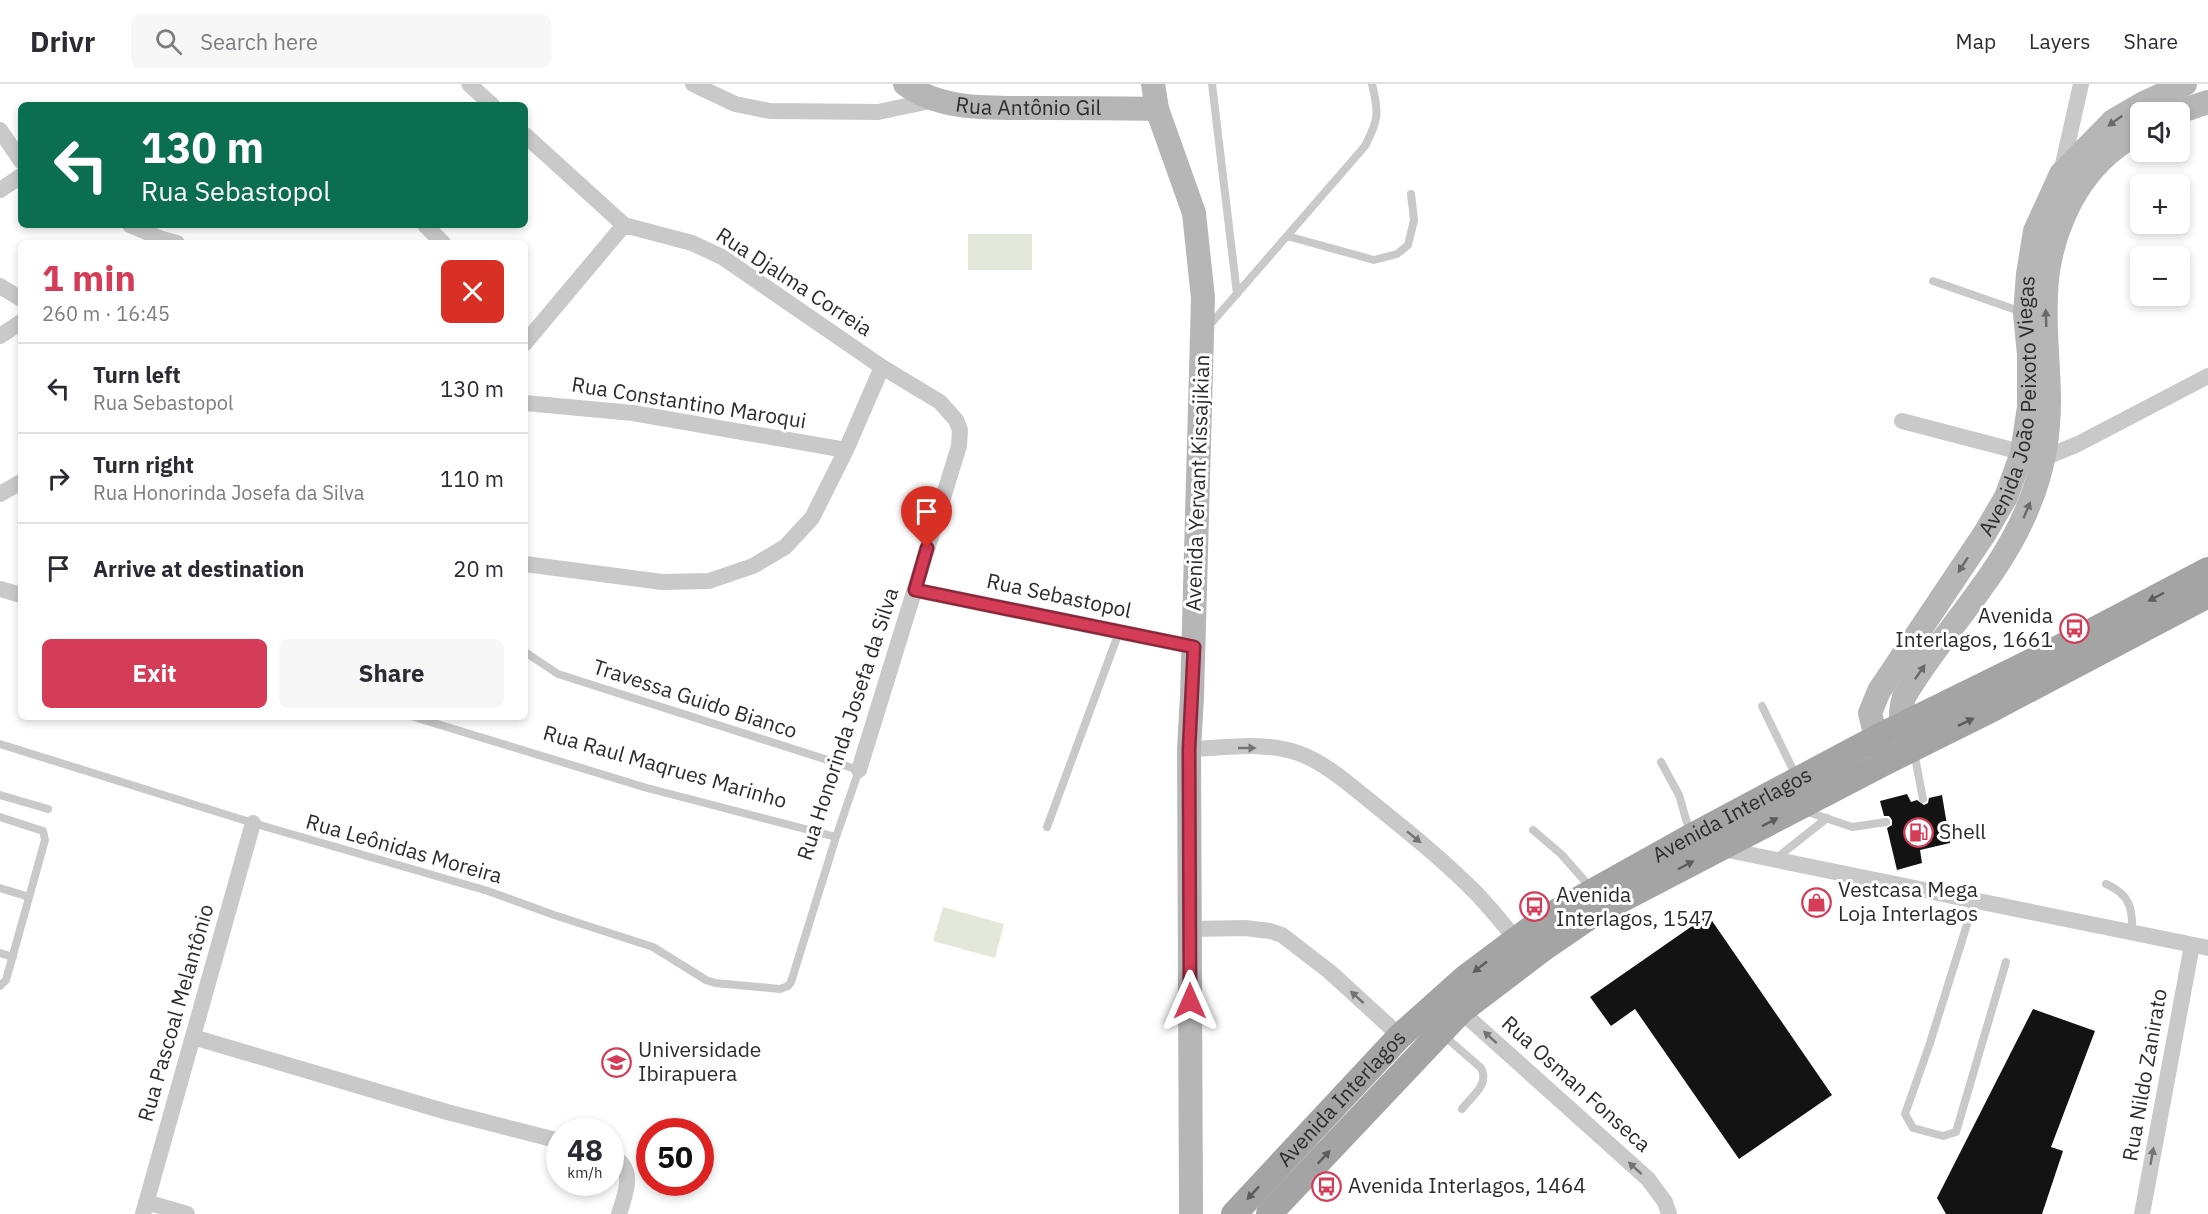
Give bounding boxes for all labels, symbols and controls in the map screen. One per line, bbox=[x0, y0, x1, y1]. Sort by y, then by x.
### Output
search box bbox=[131, 14, 551, 68]
text: Drivr bbox=[30, 23, 95, 60]
icon: search bbox=[152, 25, 185, 58]
text: Search here bbox=[200, 27, 318, 56]
text: Map bbox=[1956, 27, 1996, 55]
text: Layers bbox=[2029, 27, 2091, 55]
text: Share bbox=[2124, 27, 2178, 55]
street label: Rua Antônio Gil bbox=[954, 90, 1102, 121]
map controls bbox=[2130, 102, 2190, 306]
button: sound bbox=[2130, 102, 2190, 162]
one-way arrow bbox=[2107, 115, 2123, 127]
text: 130 m bbox=[141, 120, 264, 175]
icon: left bbox=[42, 126, 120, 204]
text: Rua Sebastopol bbox=[141, 173, 331, 208]
button: + bbox=[2130, 174, 2190, 234]
street label: Rua Djalma Correia bbox=[711, 220, 878, 342]
button: − bbox=[2130, 246, 2190, 306]
text: 1 min bbox=[42, 254, 136, 301]
button: close bbox=[441, 260, 504, 323]
street label: Avenida João Peixoto Viegas bbox=[1971, 274, 2042, 541]
text: 260 m · 16:45 bbox=[42, 300, 170, 327]
one-way arrow bbox=[2042, 308, 2051, 327]
street label: Avenida Yervant Kissajikian bbox=[1179, 354, 1215, 612]
text: Turn left bbox=[93, 360, 181, 389]
street label: Rua Constantino Maroqui bbox=[570, 370, 808, 434]
icon: left bbox=[42, 372, 75, 405]
text: 130 m bbox=[440, 374, 504, 403]
text: Rua Sebastopol bbox=[93, 389, 233, 416]
text: Turn right bbox=[93, 450, 194, 479]
icon: right bbox=[42, 462, 75, 495]
text: 110 m bbox=[440, 464, 504, 493]
text: Rua Honorinda Josefa da Silva bbox=[93, 479, 364, 506]
pin bbox=[901, 486, 952, 548]
icon: arrive bbox=[910, 495, 943, 528]
one-way arrow bbox=[2022, 500, 2032, 518]
icon: arrive bbox=[42, 552, 75, 585]
text: Arrive at destination bbox=[93, 554, 304, 583]
text: 20 m bbox=[453, 554, 504, 583]
one-way arrow bbox=[1958, 557, 1969, 574]
street label: Rua Sebastopol bbox=[984, 566, 1135, 624]
street label: Rua Honorinda Josefa da Silva bbox=[790, 584, 904, 864]
one-way arrow bbox=[2148, 592, 2165, 602]
place label: Avenida Interlagos, 1661 bbox=[1895, 601, 2053, 653]
bus stop icon: Avenida Interlagos, 1661 bbox=[2058, 612, 2090, 644]
button: Exit bbox=[42, 639, 267, 708]
button: Share bbox=[279, 639, 504, 708]
street label: Travessa Guido Bianco bbox=[590, 652, 801, 744]
one-way arrow bbox=[1914, 665, 1926, 681]
street label: Rua Raul Maqrues Marinho bbox=[540, 718, 790, 814]
one-way arrow bbox=[1957, 718, 1974, 727]
one-way arrow bbox=[1238, 743, 1257, 753]
street label: Avenida Interlagos bbox=[1647, 760, 1816, 868]
street label: Rua Leônidas Moreira bbox=[303, 807, 506, 889]
fuel station icon: Shell bbox=[1902, 816, 1934, 848]
one-way arrow bbox=[1761, 817, 1778, 826]
place label: Shell bbox=[1939, 817, 1986, 845]
one-way arrow bbox=[1406, 830, 1422, 843]
one-way arrow bbox=[1677, 860, 1694, 870]
place label: Vestcasa Mega Loja Interlagos bbox=[1838, 875, 1978, 927]
place label: Avenida Interlagos, 1547 bbox=[1556, 880, 1714, 932]
shop icon: Vestcasa Mega Loja Interlagos bbox=[1801, 886, 1833, 918]
bus stop icon: Avenida Interlagos, 1547 bbox=[1519, 891, 1551, 923]
street label: Rua Pascoal Melantônio bbox=[131, 901, 220, 1125]
one-way arrow bbox=[1472, 960, 1488, 973]
position arrow bbox=[1158, 969, 1222, 1033]
street label: Rua Nildo Zanirato bbox=[2115, 986, 2173, 1163]
one-way arrow bbox=[1350, 991, 1365, 1004]
street label: Rua Osman Fonseca bbox=[1496, 1009, 1657, 1158]
street label: Avenida Interlagos bbox=[1270, 1023, 1412, 1172]
one-way arrow bbox=[1483, 1031, 1498, 1044]
place label: Universidade Ibirapuera bbox=[638, 1035, 761, 1087]
school or university icon: Universidade Ibirapuera bbox=[601, 1046, 633, 1078]
speed limit sign: 50 bbox=[636, 1118, 714, 1196]
text: 48 bbox=[567, 1130, 603, 1169]
one-way arrow bbox=[2148, 1147, 2157, 1166]
one-way arrow bbox=[1316, 1150, 1330, 1164]
one-way arrow bbox=[1628, 1162, 1643, 1175]
text: km/h bbox=[567, 1163, 603, 1182]
bus stop icon: Avenida Interlagos, 1464 bbox=[1311, 1170, 1343, 1202]
place label: Avenida Interlagos, 1464 bbox=[1348, 1171, 1586, 1199]
one-way arrow bbox=[1246, 1186, 1260, 1201]

